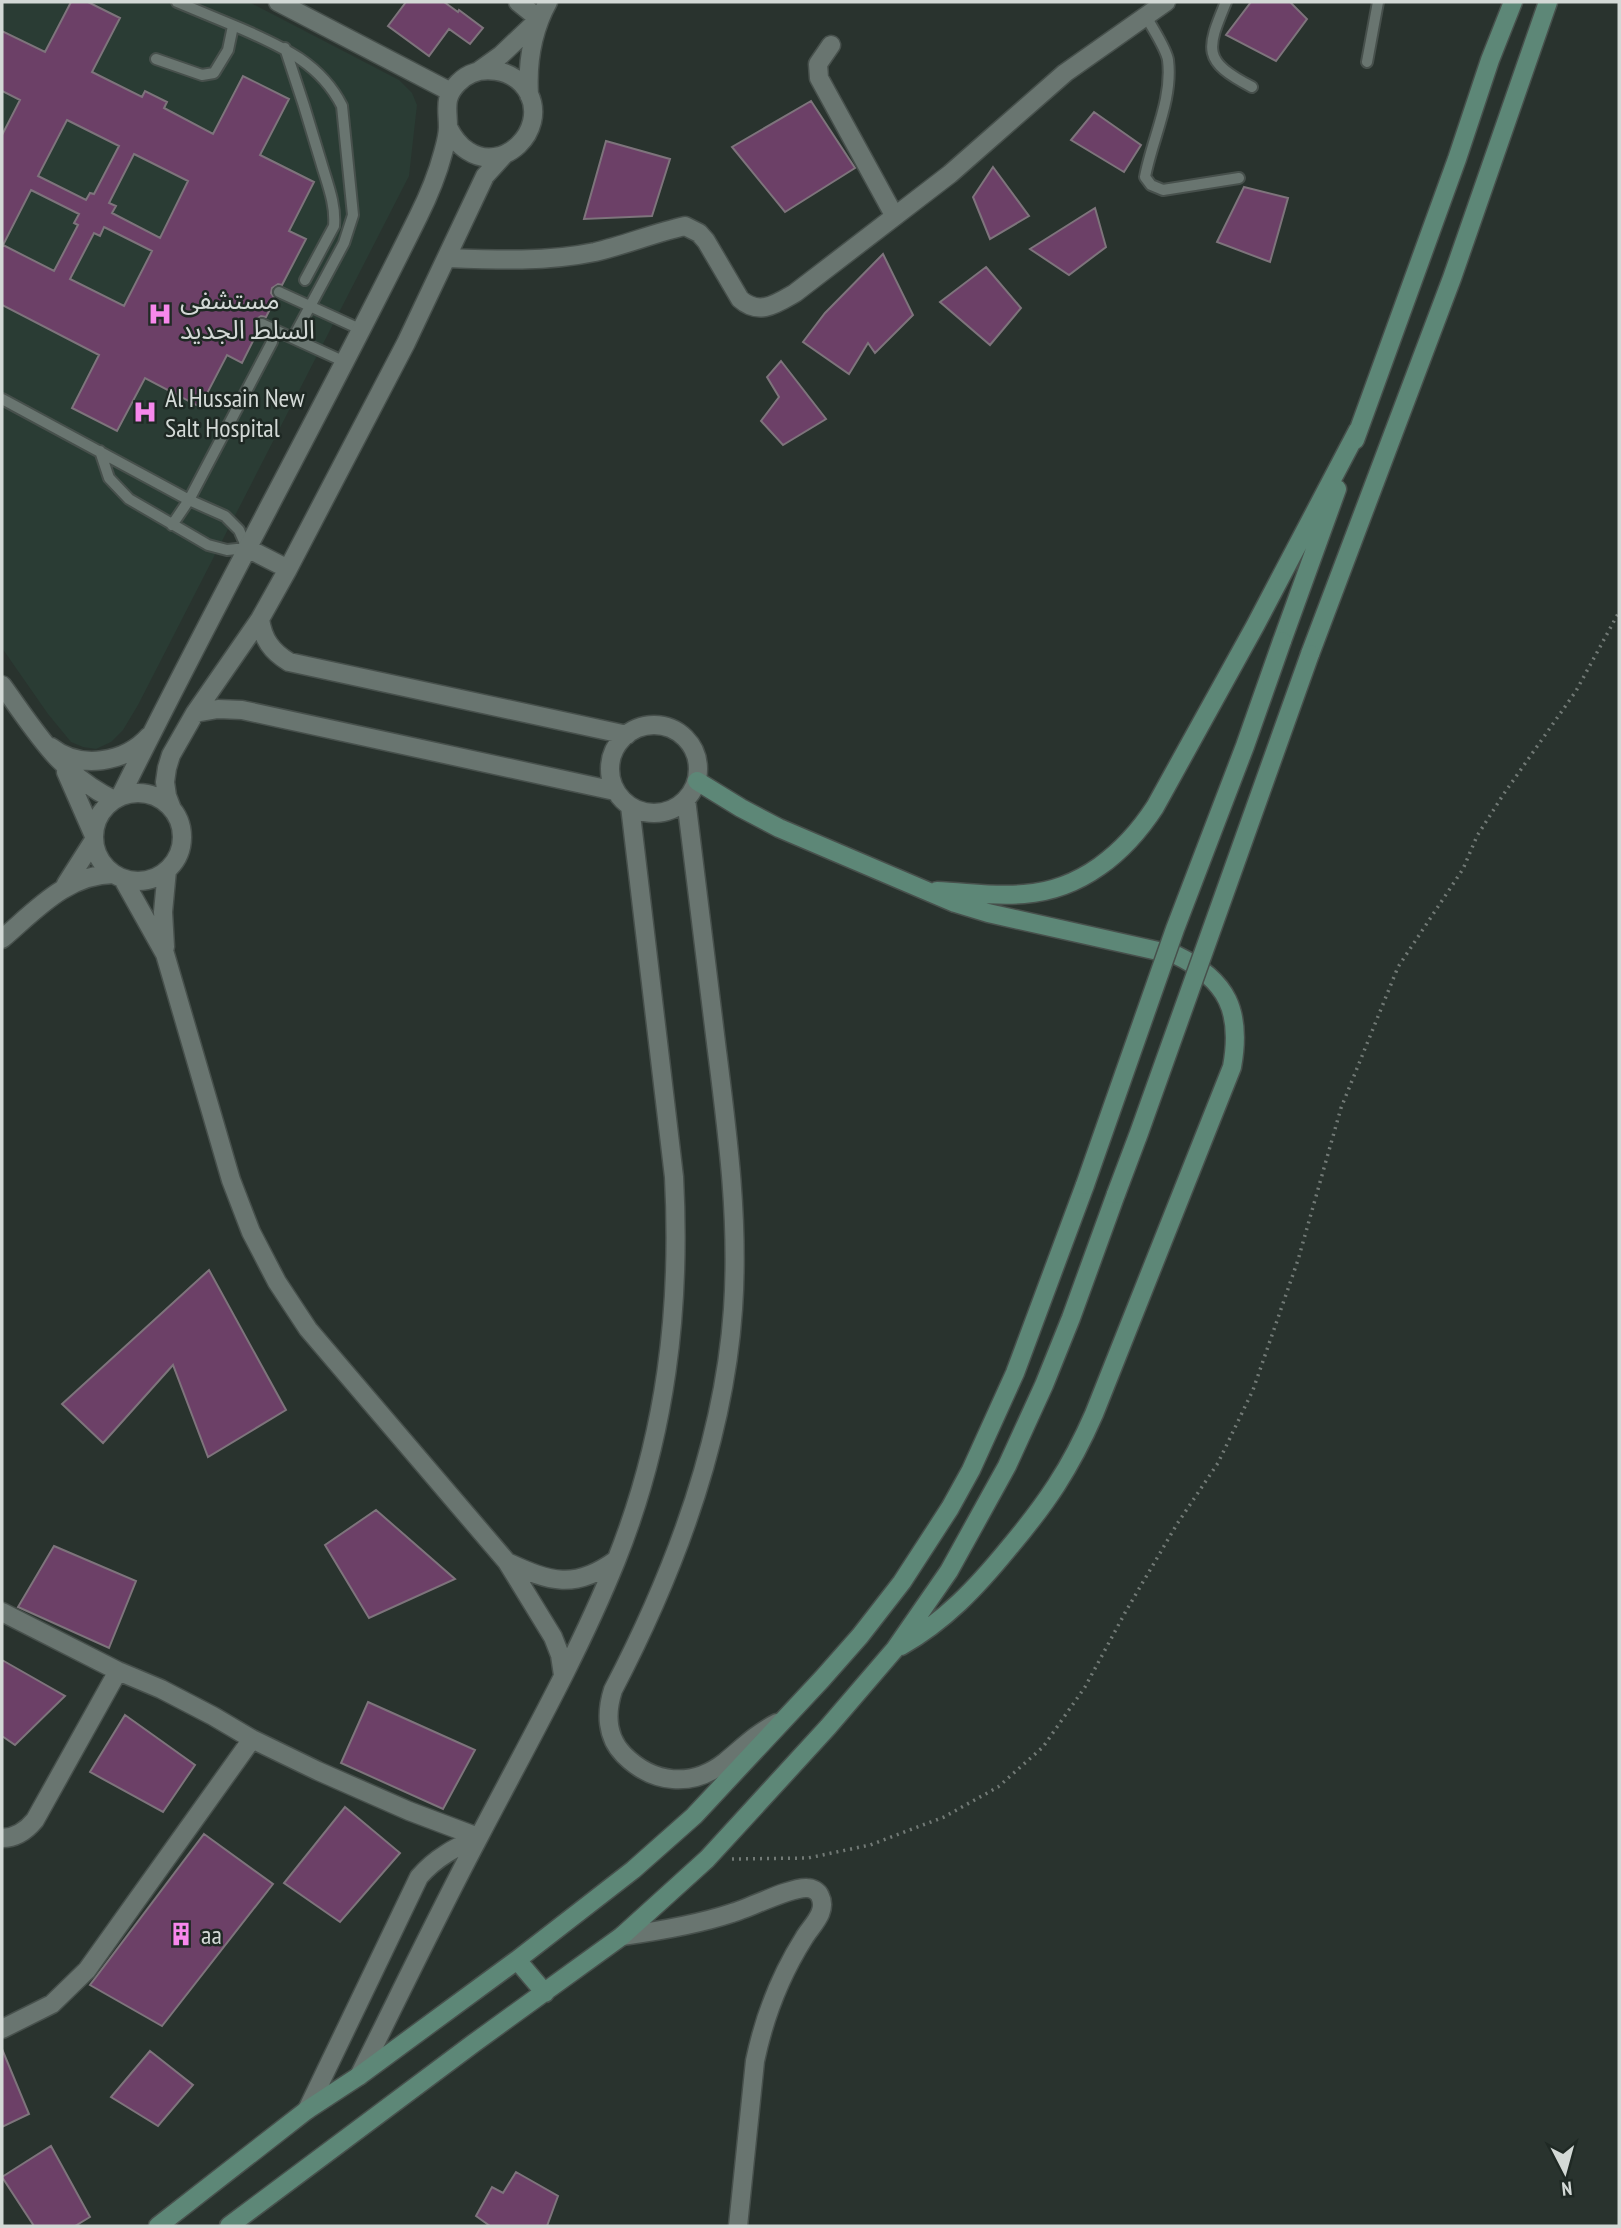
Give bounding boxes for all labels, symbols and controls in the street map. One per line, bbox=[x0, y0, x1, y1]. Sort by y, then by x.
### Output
place label: مستشفى السلط الجديد bbox=[180, 283, 315, 346]
hospital icon: مستشفى السلط الجديد bbox=[146, 300, 174, 328]
place label: Al Hussain New Salt Hospital bbox=[165, 381, 305, 444]
hospital icon: Al Hussain New Salt Hospital bbox=[131, 398, 159, 426]
place label: aa bbox=[201, 1918, 222, 1951]
building icon: aa bbox=[167, 1920, 195, 1948]
north arrow bbox=[1530, 2137, 1600, 2207]
text: N bbox=[1560, 2176, 1573, 2201]

